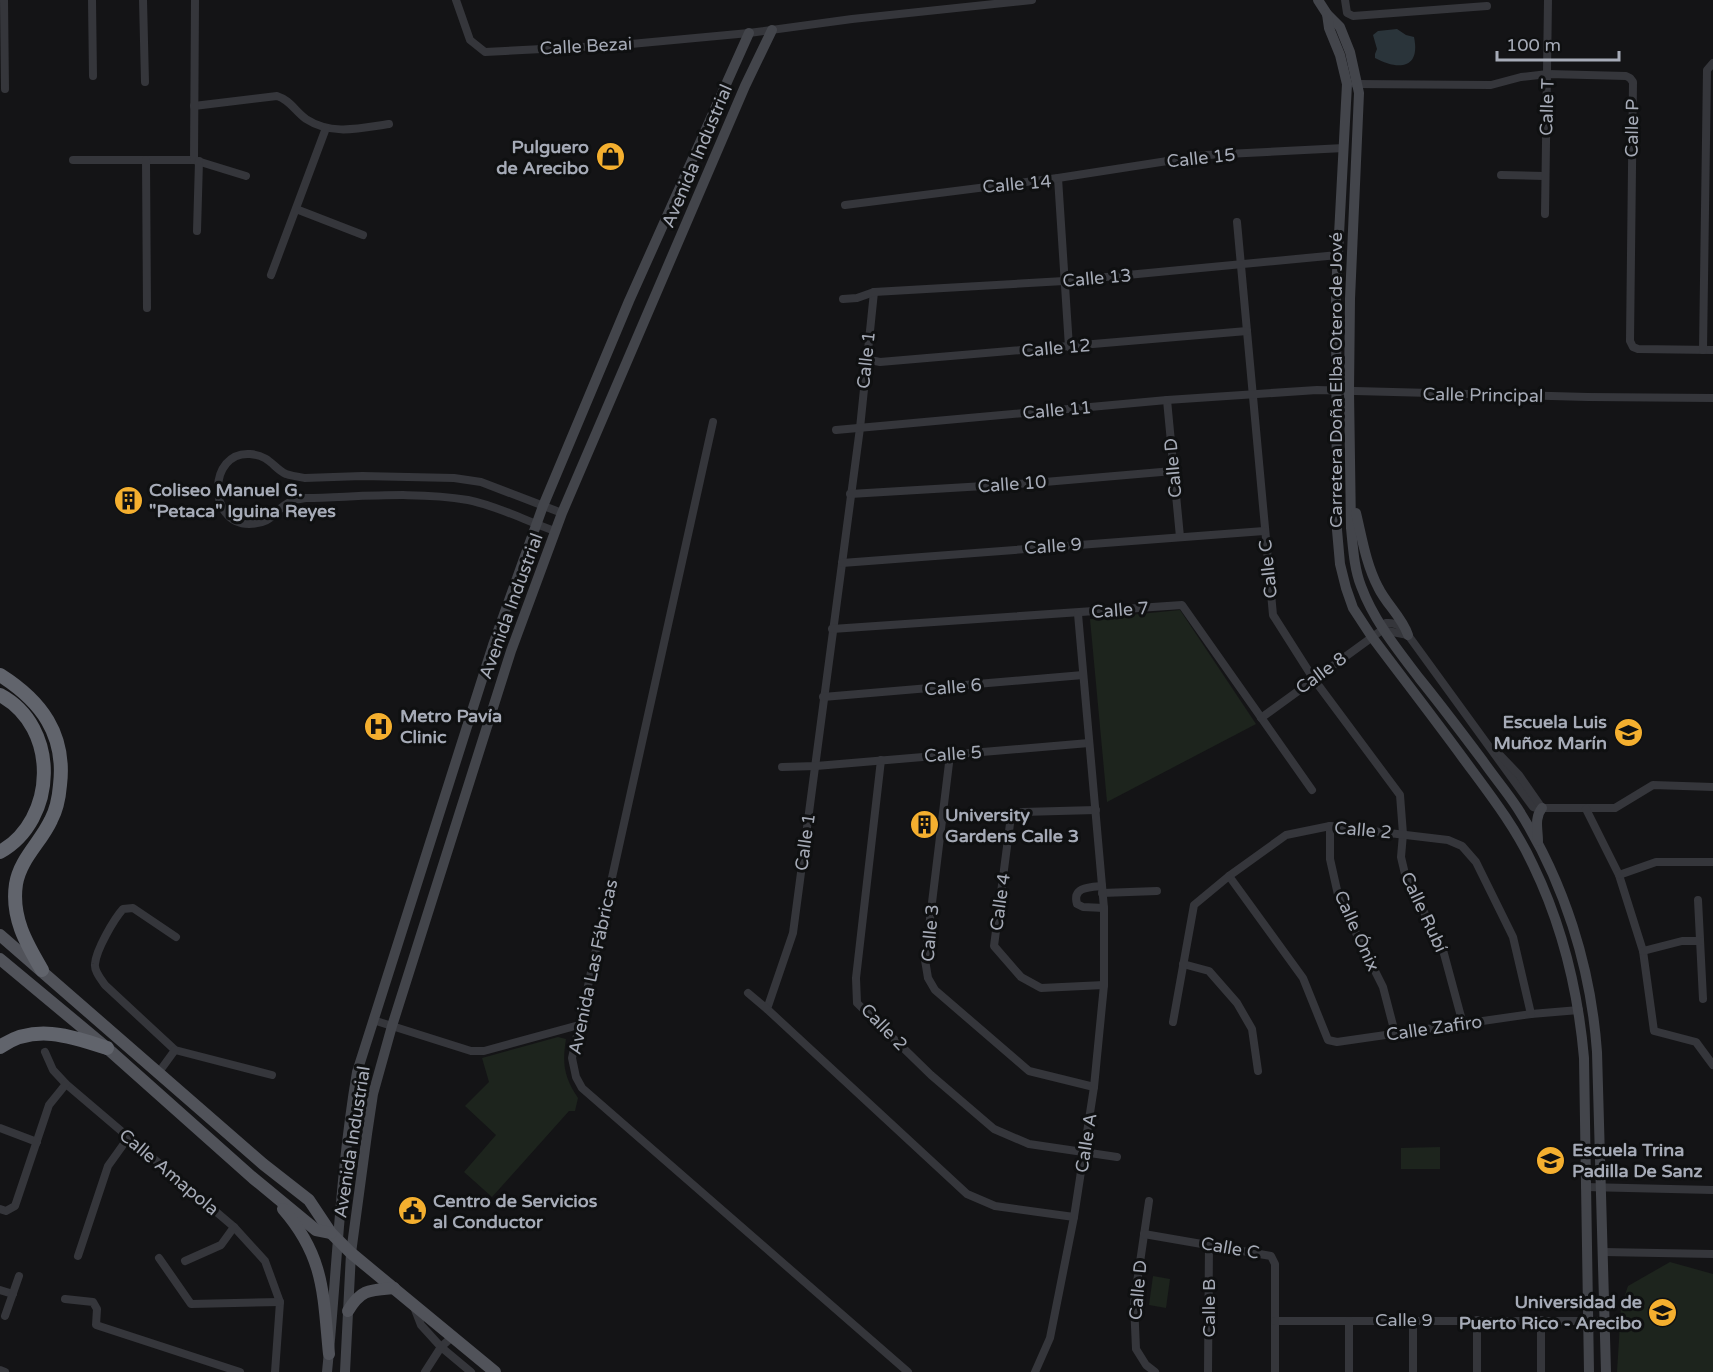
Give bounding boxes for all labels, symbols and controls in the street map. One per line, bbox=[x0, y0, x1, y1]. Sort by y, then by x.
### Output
scale bar bbox=[1497, 24, 1618, 62]
street label: Calle Bezai bbox=[539, 33, 633, 59]
text: 100 m bbox=[1506, 34, 1561, 56]
street label: Calle T bbox=[1535, 78, 1559, 136]
street label: Avenida Industrial bbox=[657, 81, 737, 231]
street label: Calle P bbox=[1620, 99, 1644, 157]
place label: Pulguero de Arecibo bbox=[496, 136, 589, 179]
shop icon: Pulguero de Arecibo bbox=[594, 141, 626, 173]
street label: Calle 15 bbox=[1166, 143, 1236, 173]
street label: Calle 14 bbox=[982, 170, 1052, 198]
street label: Carretera Doña Elba Otero de Jové bbox=[1325, 232, 1347, 528]
street label: Calle 13 bbox=[1062, 264, 1132, 292]
street label: Calle 1 bbox=[852, 330, 880, 390]
street label: Calle 12 bbox=[1021, 334, 1091, 362]
street label: Calle Principal bbox=[1422, 383, 1544, 407]
street label: Calle 11 bbox=[1022, 396, 1092, 424]
street label: Calle D bbox=[1159, 437, 1187, 499]
street label: Calle 10 bbox=[977, 471, 1047, 497]
place label: Coliseo Manuel G. "Petaca" Iguina Reyes bbox=[149, 479, 336, 522]
building icon: Coliseo Manuel G. "Petaca" Iguina Reyes bbox=[112, 484, 144, 516]
street label: Avenida Industrial bbox=[474, 530, 548, 682]
street label: Calle 9 bbox=[1023, 533, 1083, 559]
street label: Calle C bbox=[1254, 539, 1282, 599]
street label: Calle 7 bbox=[1090, 597, 1150, 623]
street label: Calle 8 bbox=[1291, 647, 1351, 699]
street label: Calle 6 bbox=[923, 674, 983, 700]
place label: Metro Pavía Clinic bbox=[400, 705, 502, 748]
hospital icon: Metro Pavía Clinic bbox=[363, 710, 395, 742]
place label: Escuela Luis Muñoz Marín bbox=[1493, 711, 1607, 754]
school or university icon: Escuela Luis Muñoz Marín bbox=[1612, 716, 1644, 748]
street label: Calle 5 bbox=[923, 741, 983, 767]
place label: University Gardens Calle 3 bbox=[945, 804, 1079, 847]
building icon: University Gardens Calle 3 bbox=[908, 809, 940, 841]
street label: Calle 1 bbox=[790, 812, 820, 872]
street label: Calle 2 bbox=[1333, 817, 1393, 843]
street label: Calle Rubí bbox=[1396, 868, 1452, 956]
street label: Calle 4 bbox=[985, 872, 1015, 932]
street label: Avenida Las Fábricas bbox=[564, 877, 622, 1057]
street label: Calle Ónix bbox=[1329, 887, 1385, 975]
street label: Calle 3 bbox=[917, 903, 943, 963]
street label: Calle 2 bbox=[856, 999, 912, 1055]
street label: Calle Zafiro bbox=[1385, 1010, 1484, 1046]
street label: Avenida Industrial bbox=[329, 1064, 375, 1220]
street label: Calle A bbox=[1070, 1112, 1102, 1174]
street label: Calle Amapola bbox=[115, 1124, 223, 1220]
place label: Escuela Trina Padilla De Sanz bbox=[1572, 1139, 1703, 1182]
school or university icon: Escuela Trina Padilla De Sanz bbox=[1535, 1144, 1567, 1176]
place label: Centro de Servicios al Conductor bbox=[433, 1190, 598, 1233]
public building icon: Centro de Servicios al Conductor bbox=[396, 1195, 428, 1227]
street label: Calle C bbox=[1199, 1232, 1261, 1264]
street label: Calle D bbox=[1124, 1259, 1152, 1321]
street label: Calle B bbox=[1198, 1279, 1220, 1337]
place label: Universidad de Puerto Rico - Arecibo bbox=[1459, 1291, 1642, 1334]
school or university icon: Universidad de Puerto Rico - Arecibo bbox=[1647, 1296, 1679, 1328]
street label: Calle 9 bbox=[1375, 1309, 1433, 1331]

